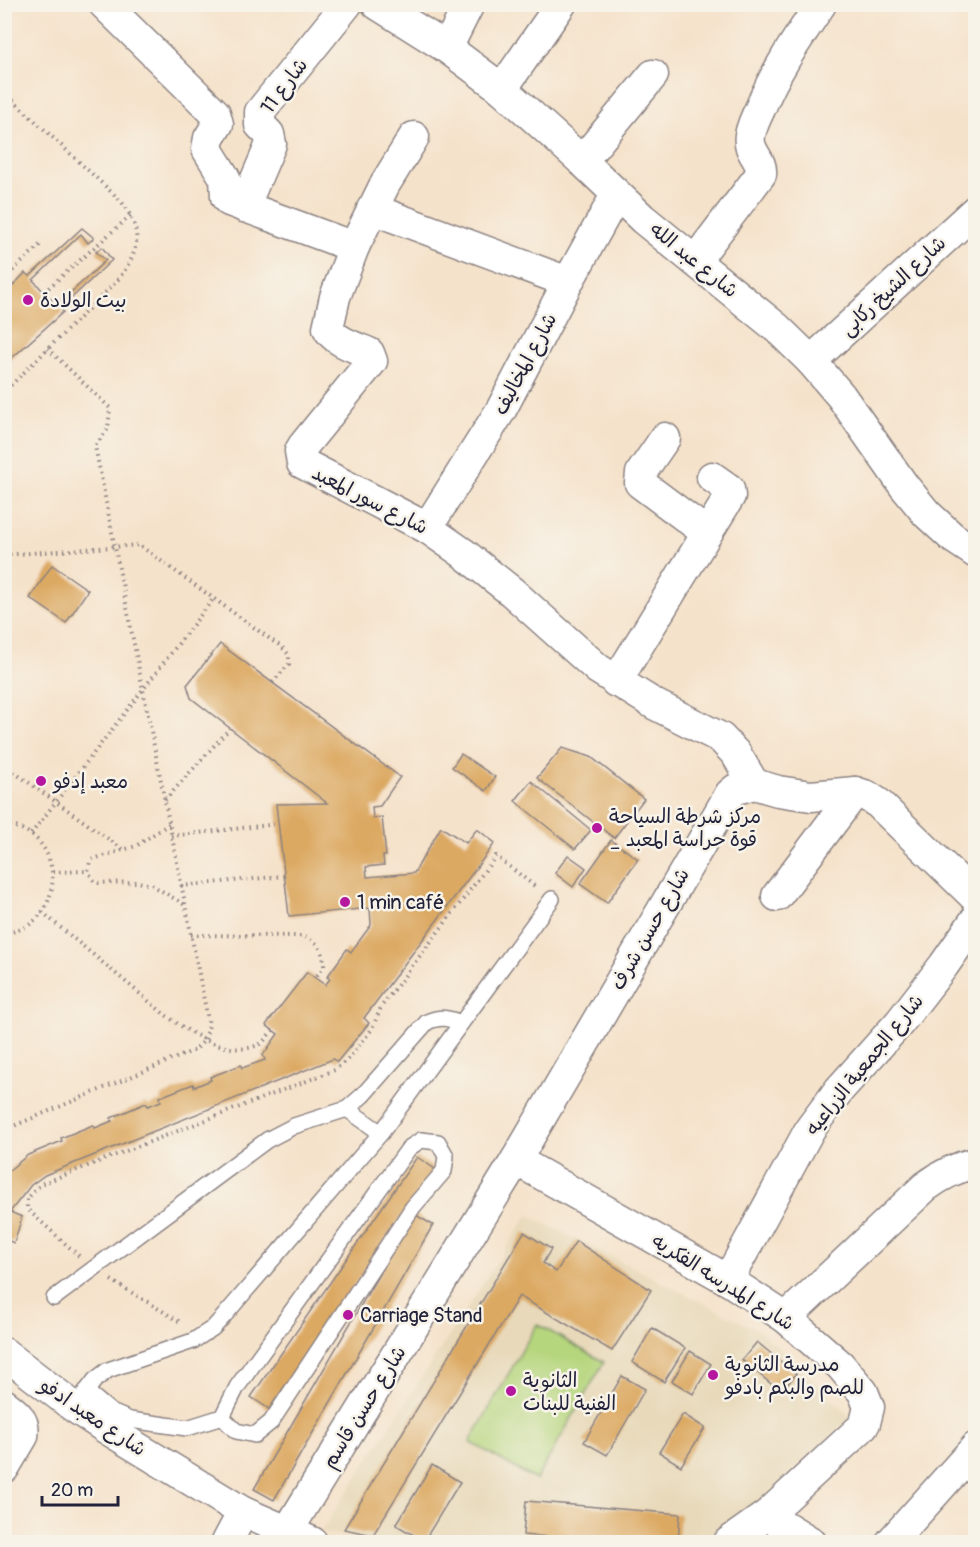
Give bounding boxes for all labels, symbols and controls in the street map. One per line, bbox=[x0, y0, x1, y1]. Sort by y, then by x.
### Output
street label: شارع 11 bbox=[255, 53, 314, 119]
street label: شارع عبد الله bbox=[644, 217, 743, 304]
street label: شارع الشيخ ركابى bbox=[835, 231, 952, 342]
place label: بيت الولادة bbox=[40, 288, 127, 313]
marker: بيت الولادة bbox=[21, 293, 35, 307]
street label: شارع المخاليف bbox=[488, 309, 563, 420]
street label: شارع سور المعبد bbox=[307, 460, 432, 541]
place label: معبد إدفو bbox=[52, 769, 128, 794]
marker: معبد إدفو bbox=[34, 774, 48, 788]
place label: مركز شرطة السياحة _ قوة حراسة المعبد bbox=[609, 804, 761, 852]
marker: مركز شرطة السياحة _ قوة حراسة المعبد bbox=[590, 821, 604, 835]
street label: شارع حسن شرف bbox=[605, 864, 696, 995]
place label: 1 min café bbox=[357, 890, 444, 915]
marker: 1 min café bbox=[338, 895, 352, 909]
street label: شارع الجمعية الزراعيه bbox=[799, 989, 930, 1141]
street label: شارع المدرسه الفكريه bbox=[646, 1228, 799, 1337]
place label: Carriage Stand bbox=[360, 1303, 483, 1328]
marker: Carriage Stand bbox=[341, 1308, 355, 1322]
street label: شارع حسن قاسم bbox=[316, 1341, 413, 1474]
place label: مدرسة الثانوية للصم والبكم بادفو bbox=[724, 1352, 864, 1403]
place label: الثانوية الفنية للبنات bbox=[523, 1368, 616, 1416]
marker: مدرسة الثانوية للصم والبكم بادفو bbox=[706, 1368, 720, 1382]
street label: شارع معبد ادفو bbox=[34, 1372, 151, 1462]
marker: الثانوية الفنية للبنات bbox=[504, 1384, 518, 1398]
scale bar bbox=[42, 1469, 118, 1507]
text: 20 m bbox=[51, 1479, 93, 1502]

